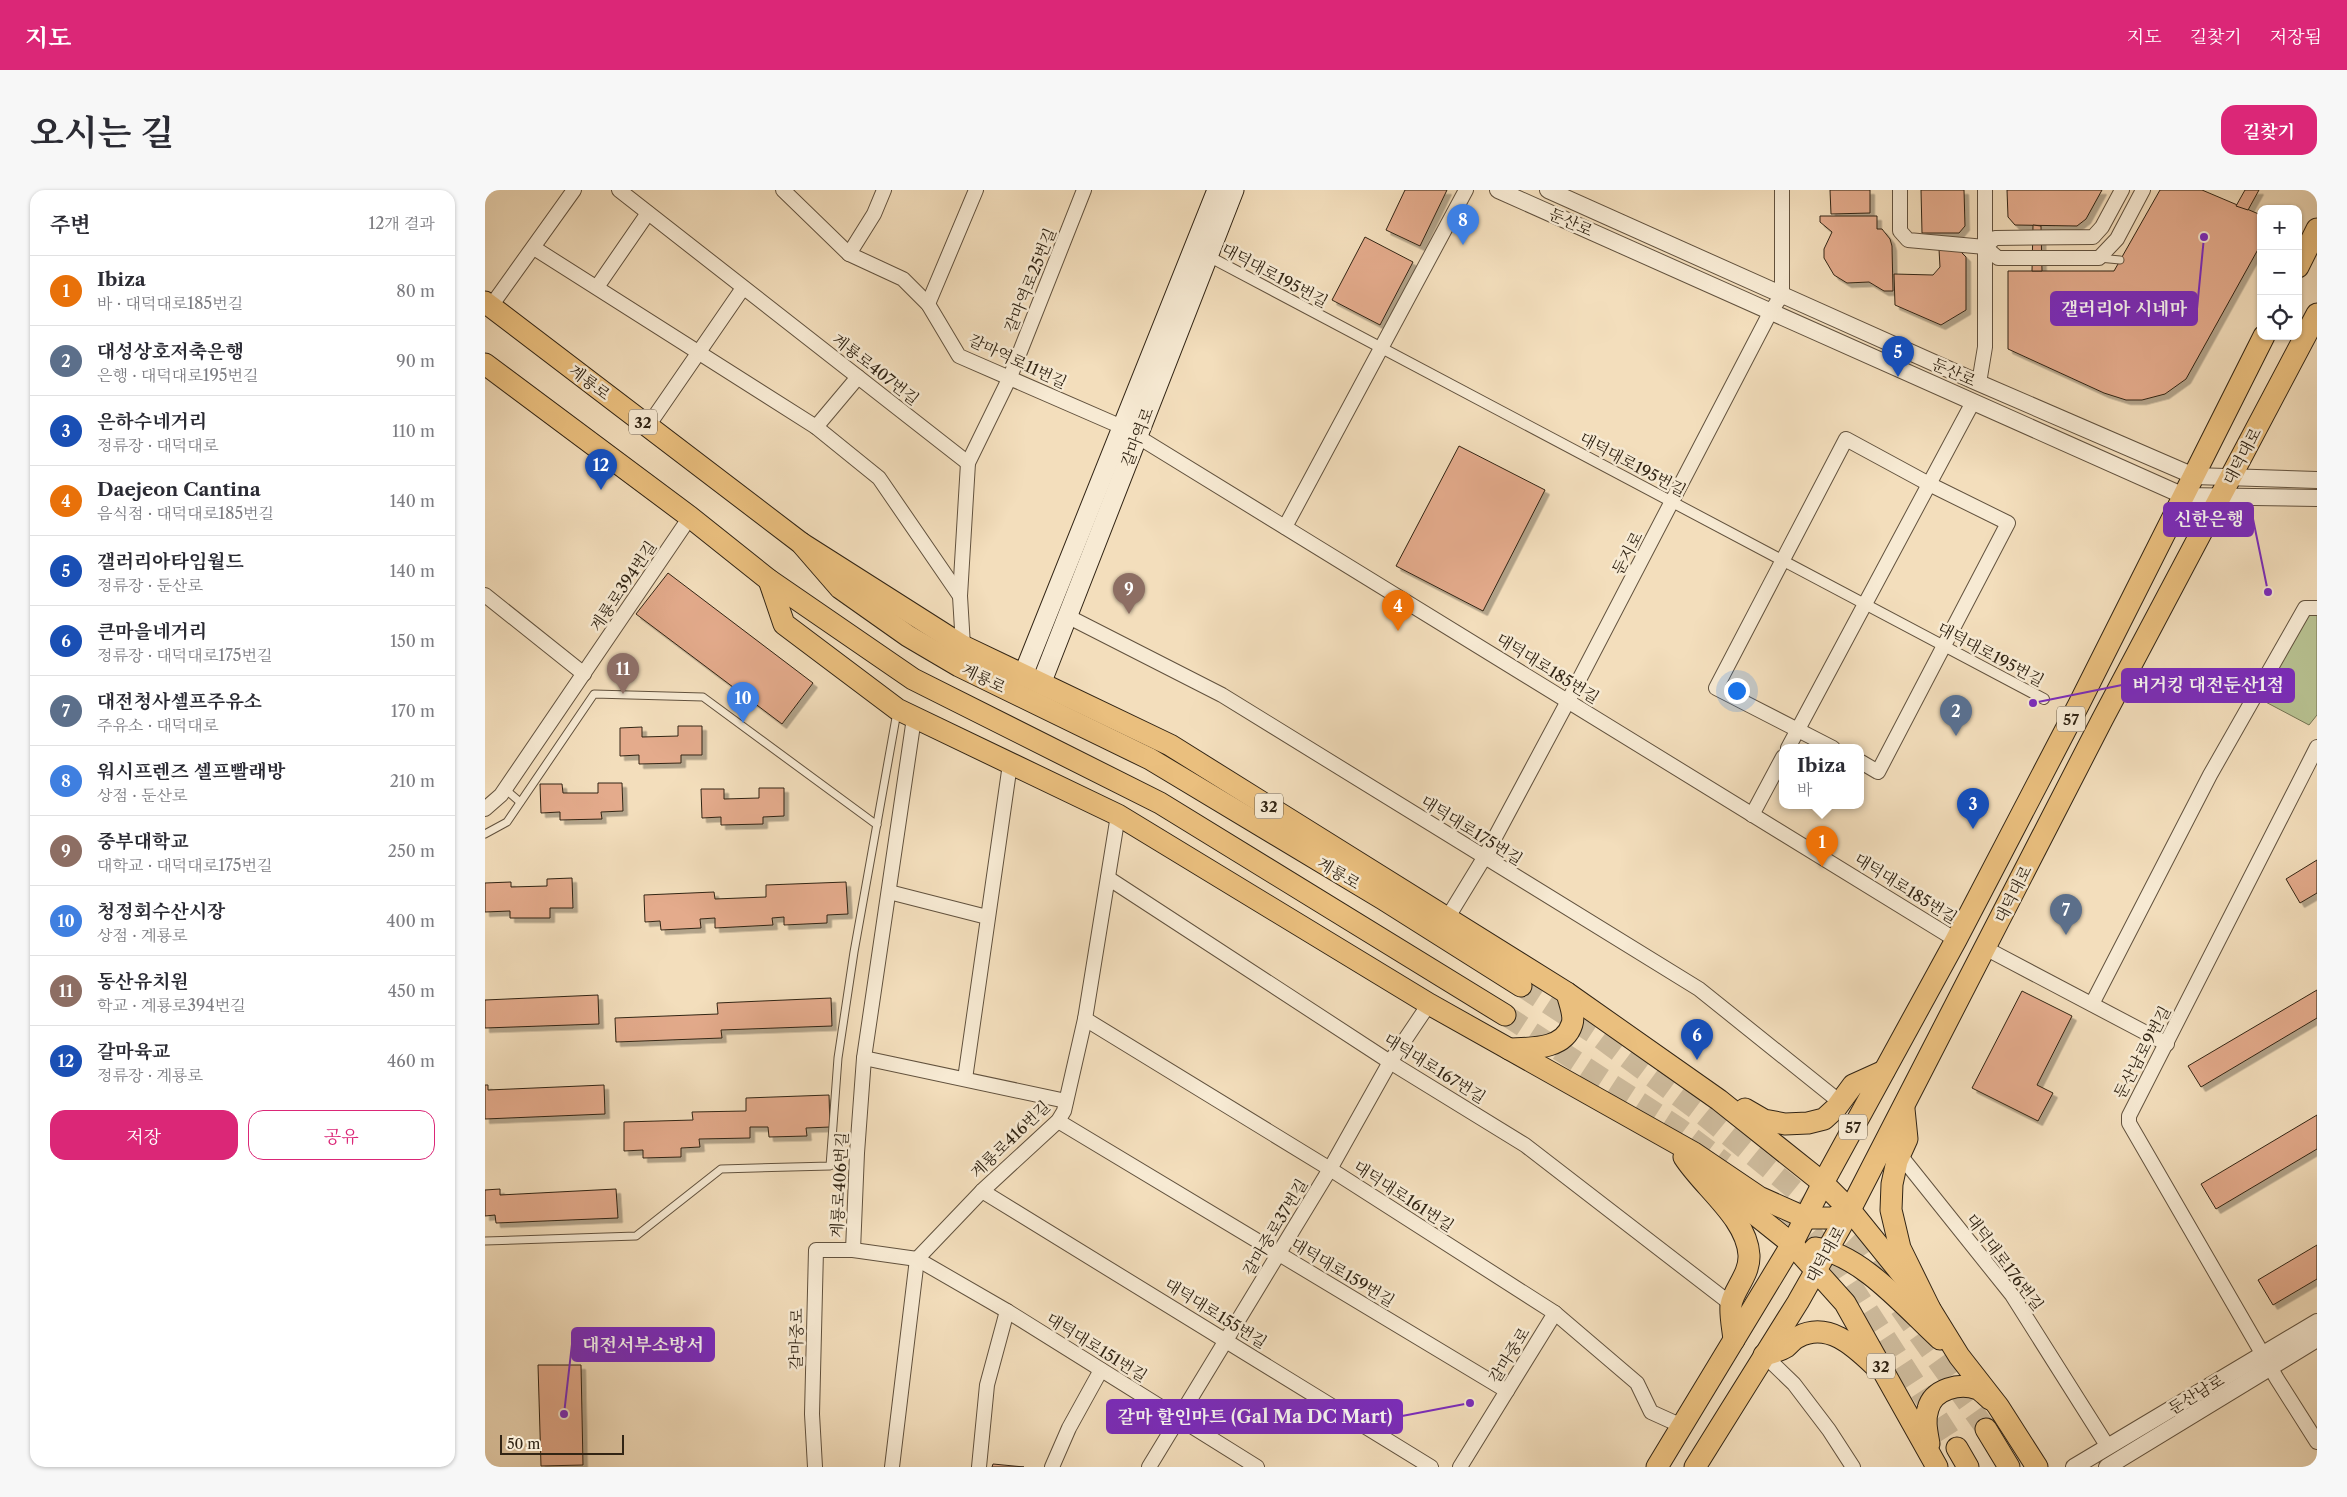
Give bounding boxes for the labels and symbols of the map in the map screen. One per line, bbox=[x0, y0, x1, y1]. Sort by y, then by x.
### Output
street label: 둔산로 bbox=[1546, 203, 1597, 241]
pin: 8 bbox=[1447, 204, 1479, 245]
street label: 갈마역로25번길 bbox=[1000, 225, 1060, 335]
street label: 대덕대로195번길 bbox=[1218, 239, 1332, 311]
callout: 갤러리아 시네마 bbox=[2051, 292, 2197, 325]
text: 갤러리아 시네마 bbox=[2061, 298, 2188, 320]
street label: 계룡로407번길 bbox=[829, 329, 923, 409]
street label: 갈마역로11번길 bbox=[966, 329, 1070, 393]
pin: 5 bbox=[1882, 336, 1914, 377]
street label: 둔산로 bbox=[1929, 353, 1980, 391]
street label: 계룡로 bbox=[565, 360, 615, 404]
street label: 갈마역로 bbox=[1117, 404, 1158, 469]
road number: 32 bbox=[629, 410, 657, 434]
street label: 대덕대로 bbox=[2219, 424, 2266, 488]
street label: 대덕대로195번길 bbox=[1576, 428, 1690, 500]
pin: 12 bbox=[585, 449, 617, 490]
callout: 신한은행 bbox=[2164, 503, 2253, 536]
text: 신한은행 bbox=[2174, 508, 2244, 530]
street label: 둔지로 bbox=[1607, 527, 1647, 578]
street label: 계룡로394번길 bbox=[585, 537, 661, 635]
pin: 9 bbox=[1113, 573, 1145, 614]
pin: 4 bbox=[1382, 590, 1414, 631]
street label: 대덕대로195번길 bbox=[1934, 618, 2048, 690]
street label: 대덕대로185번길 bbox=[1493, 628, 1603, 708]
pin: 11 bbox=[607, 653, 639, 694]
street label: 계룡로 bbox=[959, 659, 1010, 697]
callout: 버거킹 대전둔산1점 bbox=[2122, 669, 2294, 702]
text: 버거킹 대전둔산1점 bbox=[2132, 674, 2284, 696]
your location bbox=[1724, 678, 1750, 704]
pin: 10 bbox=[727, 682, 759, 723]
pin: 2 bbox=[1940, 695, 1972, 736]
road number: 57 bbox=[2057, 706, 2085, 732]
pin: 3 bbox=[1957, 788, 1989, 829]
street label: 대덕대로175번길 bbox=[1418, 791, 1526, 869]
road number: 32 bbox=[1255, 794, 1283, 818]
pin: 1 bbox=[1806, 826, 1838, 867]
street label: 대덕대로185번길 bbox=[1851, 848, 1961, 928]
street label: 계룡로 bbox=[1314, 852, 1364, 894]
street label: 대덕대로 bbox=[1990, 861, 2036, 926]
pin: 7 bbox=[2050, 894, 2082, 935]
street label: 둔산남로9번길 bbox=[2109, 1002, 2175, 1102]
pin: 6 bbox=[1681, 1019, 1713, 1060]
street label: 대덕대로167번길 bbox=[1380, 1029, 1490, 1107]
street label: 계룡로416번길 bbox=[966, 1096, 1054, 1182]
road number: 57 bbox=[1839, 1114, 1867, 1140]
street label: 계룡로406번길 bbox=[826, 1132, 852, 1238]
street label: 대덕대로161번길 bbox=[1350, 1156, 1458, 1236]
street label: 갈마중로37번길 bbox=[1238, 1175, 1312, 1279]
street label: 대덕대로176번길 bbox=[1962, 1210, 2048, 1314]
street label: 대덕대로 bbox=[1801, 1222, 1849, 1286]
street label: 대덕대로159번길 bbox=[1287, 1233, 1399, 1311]
street label: 대덕대로155번길 bbox=[1161, 1274, 1271, 1352]
street label: 갈마중로 bbox=[785, 1307, 807, 1370]
street label: 대덕대로151번길 bbox=[1043, 1308, 1151, 1386]
street label: 갈마중로 bbox=[1484, 1323, 1534, 1387]
callout: 대전서부소방서 bbox=[572, 1328, 714, 1361]
text: 대전서부소방서 bbox=[582, 1334, 704, 1356]
road number: 32 bbox=[1867, 1354, 1895, 1378]
street label: 둔산남로 bbox=[2164, 1369, 2228, 1418]
callout: 갈마 할인마트 (Gal Ma DC Mart) bbox=[1107, 1400, 1402, 1433]
text: 갈마 할인마트 (Gal Ma DC Mart) bbox=[1118, 1406, 1392, 1428]
scale bar bbox=[500, 1432, 624, 1455]

